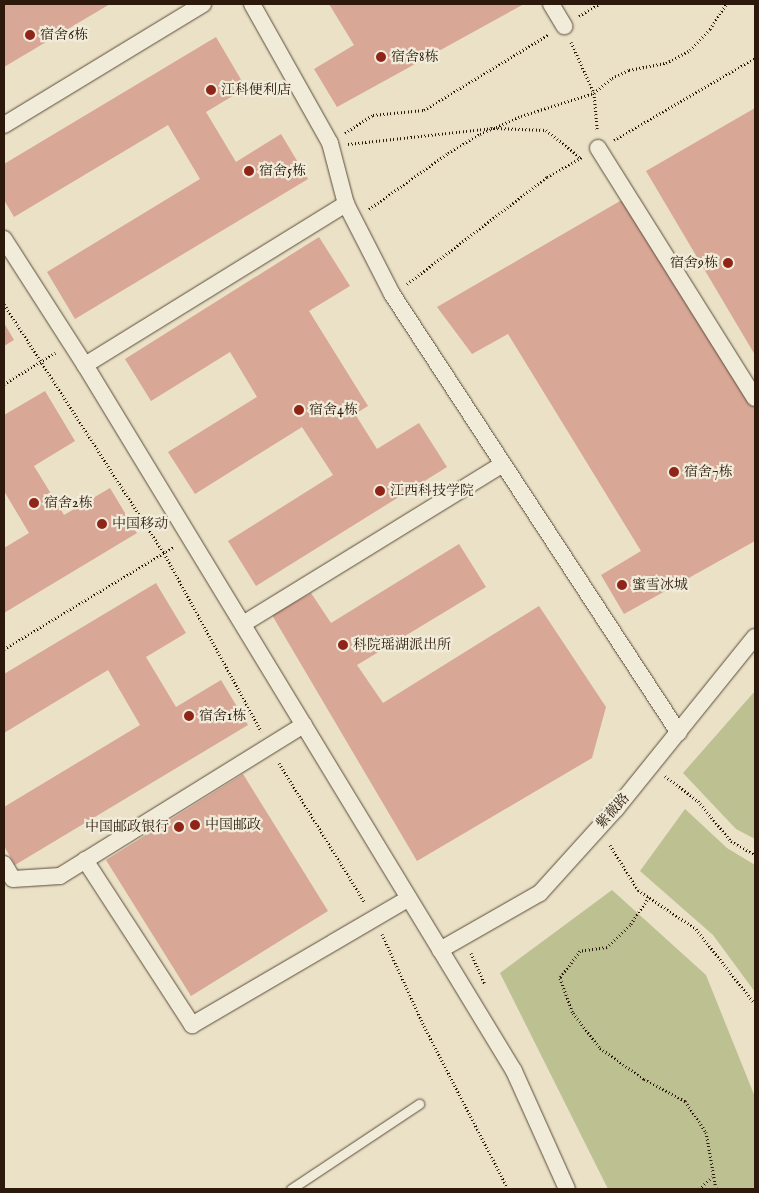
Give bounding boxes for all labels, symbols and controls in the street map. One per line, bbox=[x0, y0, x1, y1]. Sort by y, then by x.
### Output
place label: 宿舍6栋 bbox=[40, 27, 88, 43]
marker: 宿舍6栋 bbox=[24, 29, 36, 41]
place label: 宿舍8栋 bbox=[391, 49, 438, 65]
marker: 宿舍8栋 bbox=[375, 51, 387, 63]
place label: 江科便利店 bbox=[221, 82, 291, 98]
marker: 江科便利店 bbox=[205, 84, 217, 96]
place label: 宿舍5栋 bbox=[259, 163, 306, 179]
marker: 宿舍5栋 bbox=[243, 165, 255, 177]
place label: 宿舍9栋 bbox=[670, 255, 718, 271]
marker: 宿舍9栋 bbox=[722, 257, 734, 269]
place label: 宿舍4栋 bbox=[309, 402, 358, 418]
marker: 宿舍4栋 bbox=[293, 404, 305, 416]
place label: 宿舍7栋 bbox=[684, 464, 733, 480]
marker: 宿舍7栋 bbox=[668, 466, 680, 478]
place label: 江西科技学院 bbox=[390, 483, 474, 499]
marker: 江西科技学院 bbox=[374, 485, 386, 497]
place label: 宿舍2栋 bbox=[44, 495, 93, 511]
marker: 宿舍2栋 bbox=[28, 497, 40, 509]
place label: 中国移动 bbox=[112, 516, 168, 532]
marker: 中国移动 bbox=[96, 518, 108, 530]
place label: 蜜雪冰城 bbox=[632, 577, 688, 593]
marker: 蜜雪冰城 bbox=[616, 579, 628, 591]
place label: 科院瑶湖派出所 bbox=[353, 637, 451, 653]
marker: 科院瑶湖派出所 bbox=[337, 639, 349, 651]
place label: 宿舍1栋 bbox=[199, 708, 246, 724]
marker: 宿舍1栋 bbox=[183, 710, 195, 722]
street label: 紫薇路 bbox=[593, 790, 633, 832]
place label: 中国邮政 bbox=[205, 817, 261, 833]
place label: 中国邮政银行 bbox=[85, 819, 169, 835]
marker: 中国邮政 bbox=[189, 819, 201, 831]
marker: 中国邮政银行 bbox=[173, 821, 185, 833]

